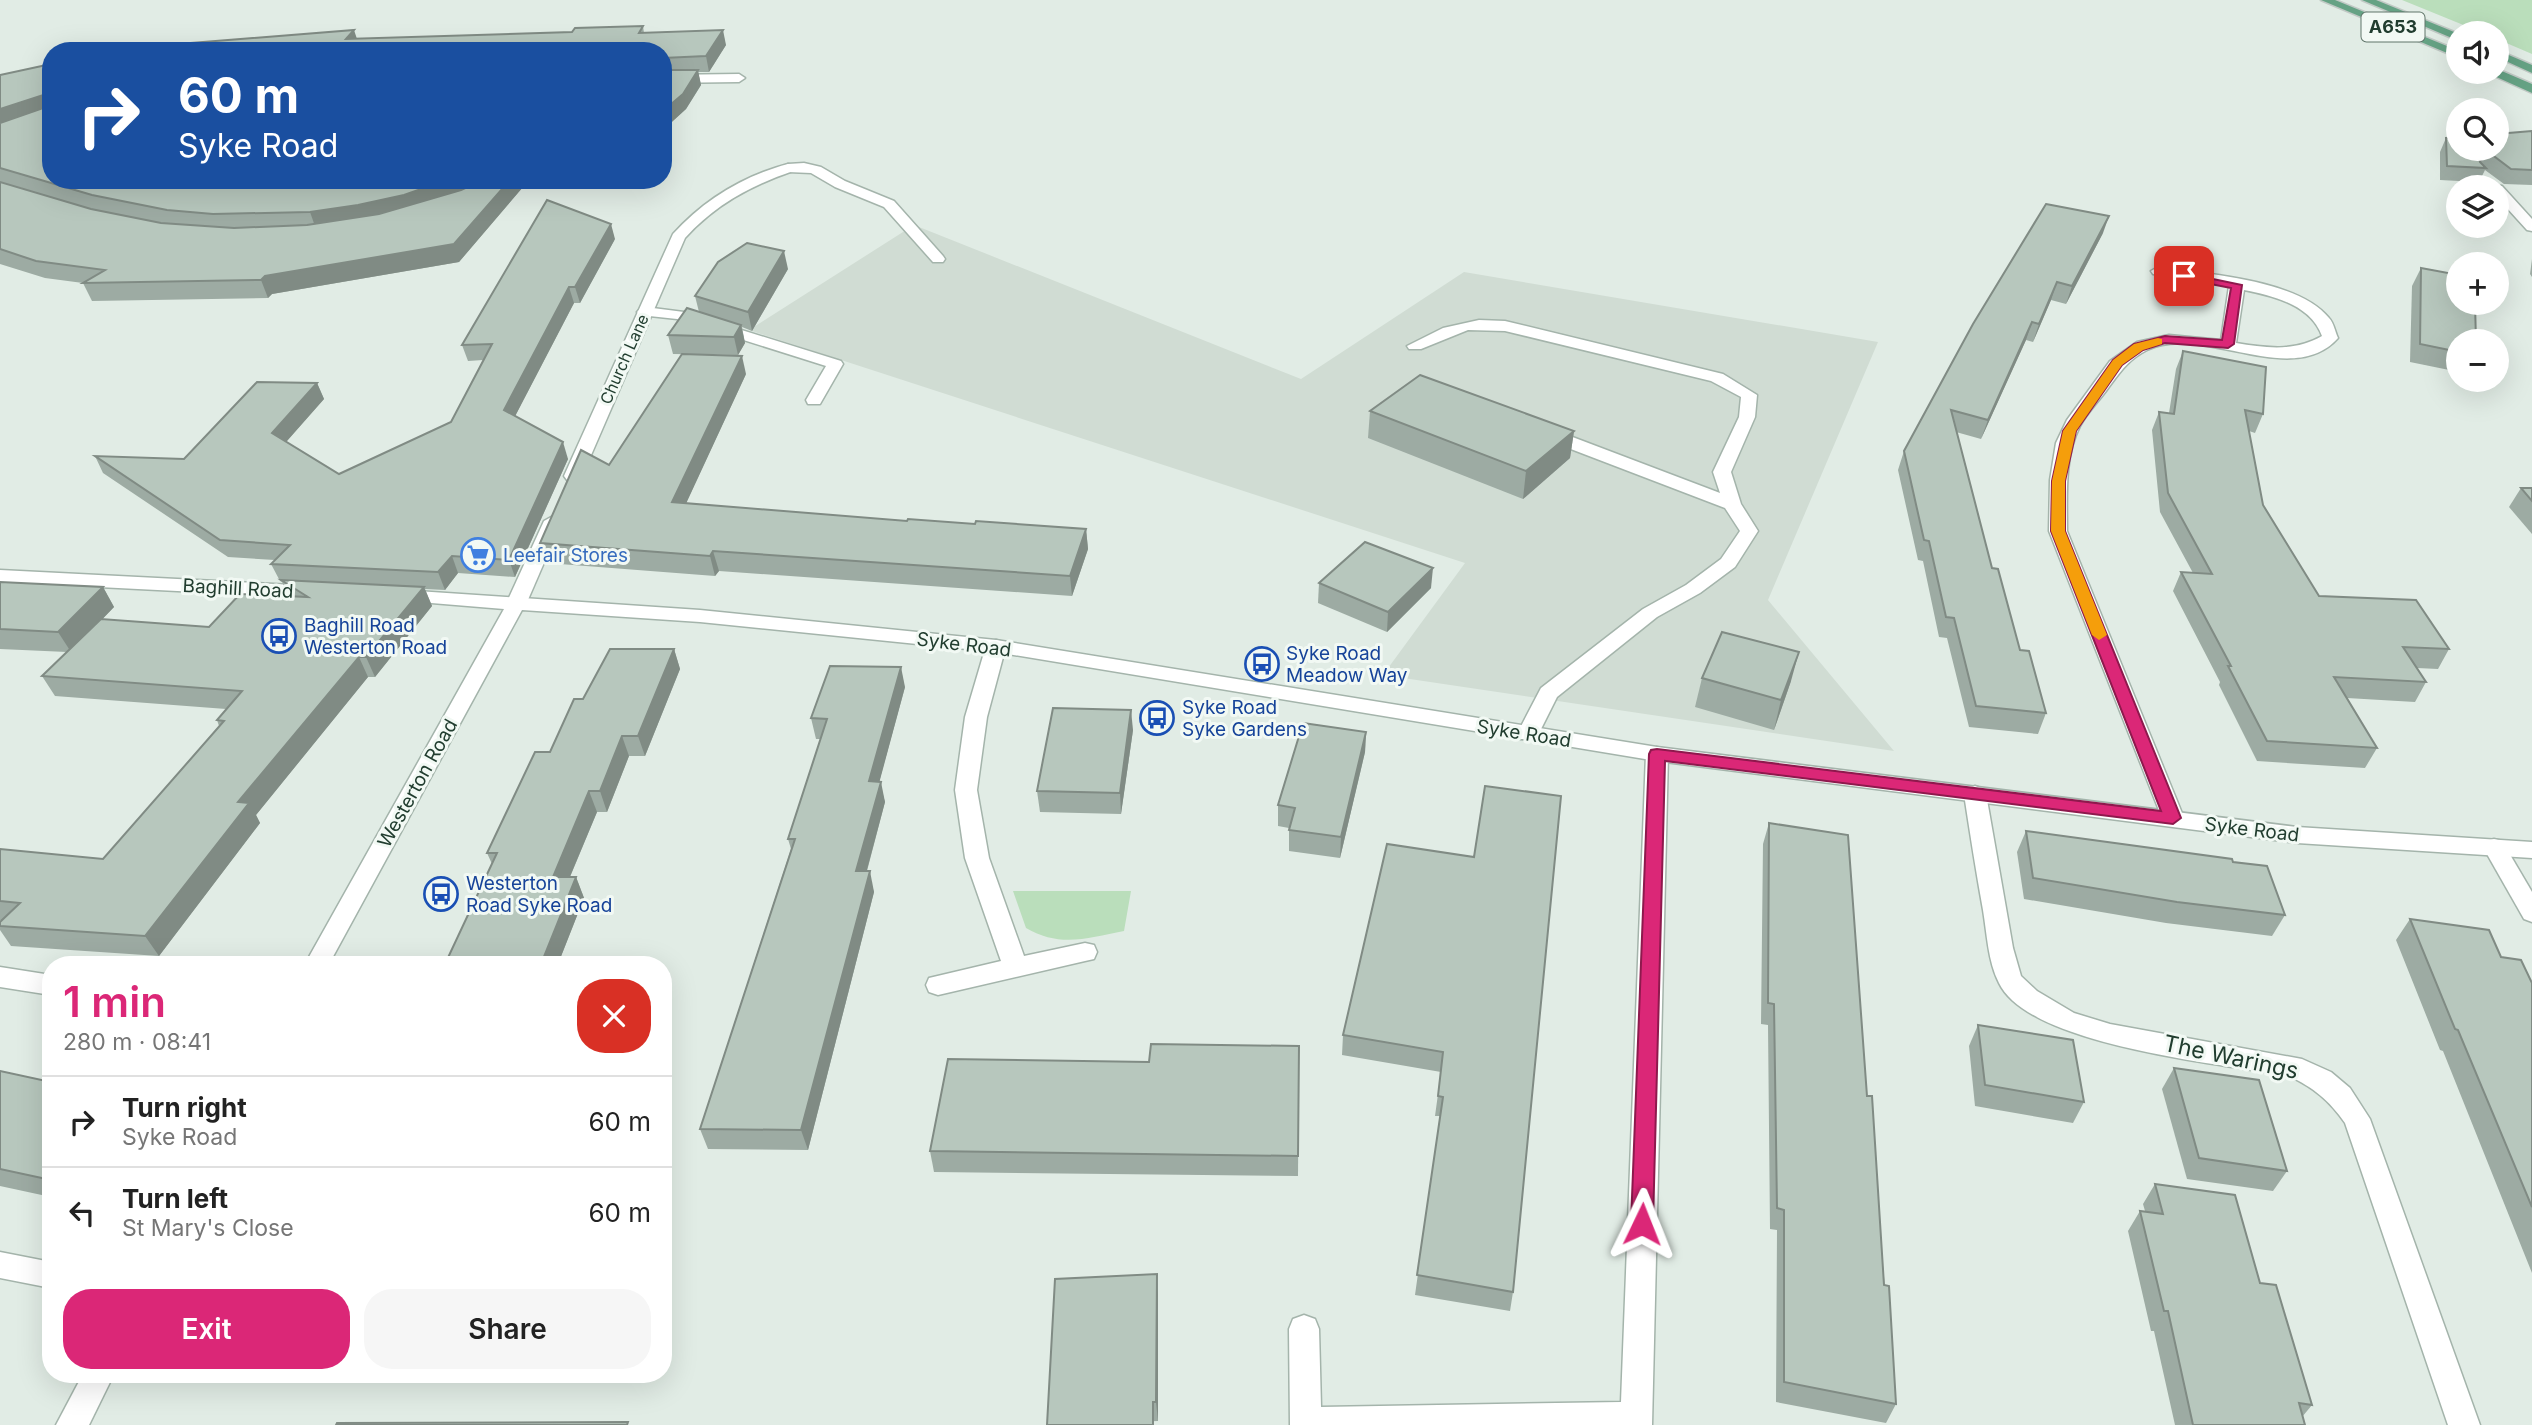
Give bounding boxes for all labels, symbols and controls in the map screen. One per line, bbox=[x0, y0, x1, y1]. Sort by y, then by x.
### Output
road number: A653 bbox=[2362, 12, 2424, 42]
map controls bbox=[2446, 21, 2509, 392]
button: sound bbox=[2446, 21, 2509, 84]
text: 60 m bbox=[178, 66, 299, 125]
icon: right bbox=[63, 70, 154, 161]
button: search bbox=[2446, 98, 2509, 161]
text: Syke Road bbox=[178, 126, 338, 165]
button: layers bbox=[2446, 175, 2509, 238]
pin bbox=[2154, 246, 2214, 306]
button: + bbox=[2446, 252, 2509, 315]
icon: arrive bbox=[2165, 257, 2203, 295]
street label: Church Lane bbox=[595, 311, 653, 407]
button: − bbox=[2446, 329, 2509, 392]
supermarket icon: Leefair Stores bbox=[459, 536, 497, 574]
place label: Leefair Stores bbox=[503, 544, 628, 567]
street label: Baghill Road bbox=[182, 574, 294, 603]
place label: Baghill Road Westerton Road bbox=[304, 614, 447, 659]
bus stop icon: Baghill Road Westerton Road bbox=[260, 617, 298, 655]
street label: Syke Road bbox=[915, 627, 1013, 662]
place label: Syke Road Meadow Way bbox=[1286, 642, 1408, 687]
bus stop icon: Syke Road Meadow Way bbox=[1243, 645, 1281, 683]
place label: Syke Road Syke Gardens bbox=[1182, 696, 1307, 741]
bus stop icon: Syke Road Syke Gardens bbox=[1138, 699, 1176, 737]
street label: Westerton Road bbox=[373, 715, 462, 851]
street label: Syke Road bbox=[1475, 715, 1573, 752]
street label: Syke Road bbox=[2203, 812, 2301, 847]
place label: Westerton Road Syke Road bbox=[466, 872, 612, 917]
bus stop icon: Westerton Road Syke Road bbox=[422, 875, 460, 913]
text: 1 min bbox=[63, 976, 166, 1027]
button: close bbox=[577, 979, 651, 1053]
text: 280 m · 08:41 bbox=[63, 1028, 211, 1056]
street label: The Warings bbox=[2161, 1029, 2301, 1085]
text: Turn right bbox=[122, 1092, 247, 1123]
icon: right bbox=[63, 1103, 101, 1141]
text: 60 m bbox=[588, 1106, 651, 1137]
text: Syke Road bbox=[122, 1123, 237, 1151]
text: Turn left bbox=[122, 1183, 228, 1214]
position arrow bbox=[1605, 1187, 1679, 1261]
icon: left bbox=[63, 1194, 101, 1232]
text: 60 m bbox=[588, 1197, 651, 1228]
text: St Mary's Close bbox=[122, 1214, 294, 1242]
button: Exit bbox=[63, 1289, 350, 1369]
button: Share bbox=[364, 1289, 651, 1369]

